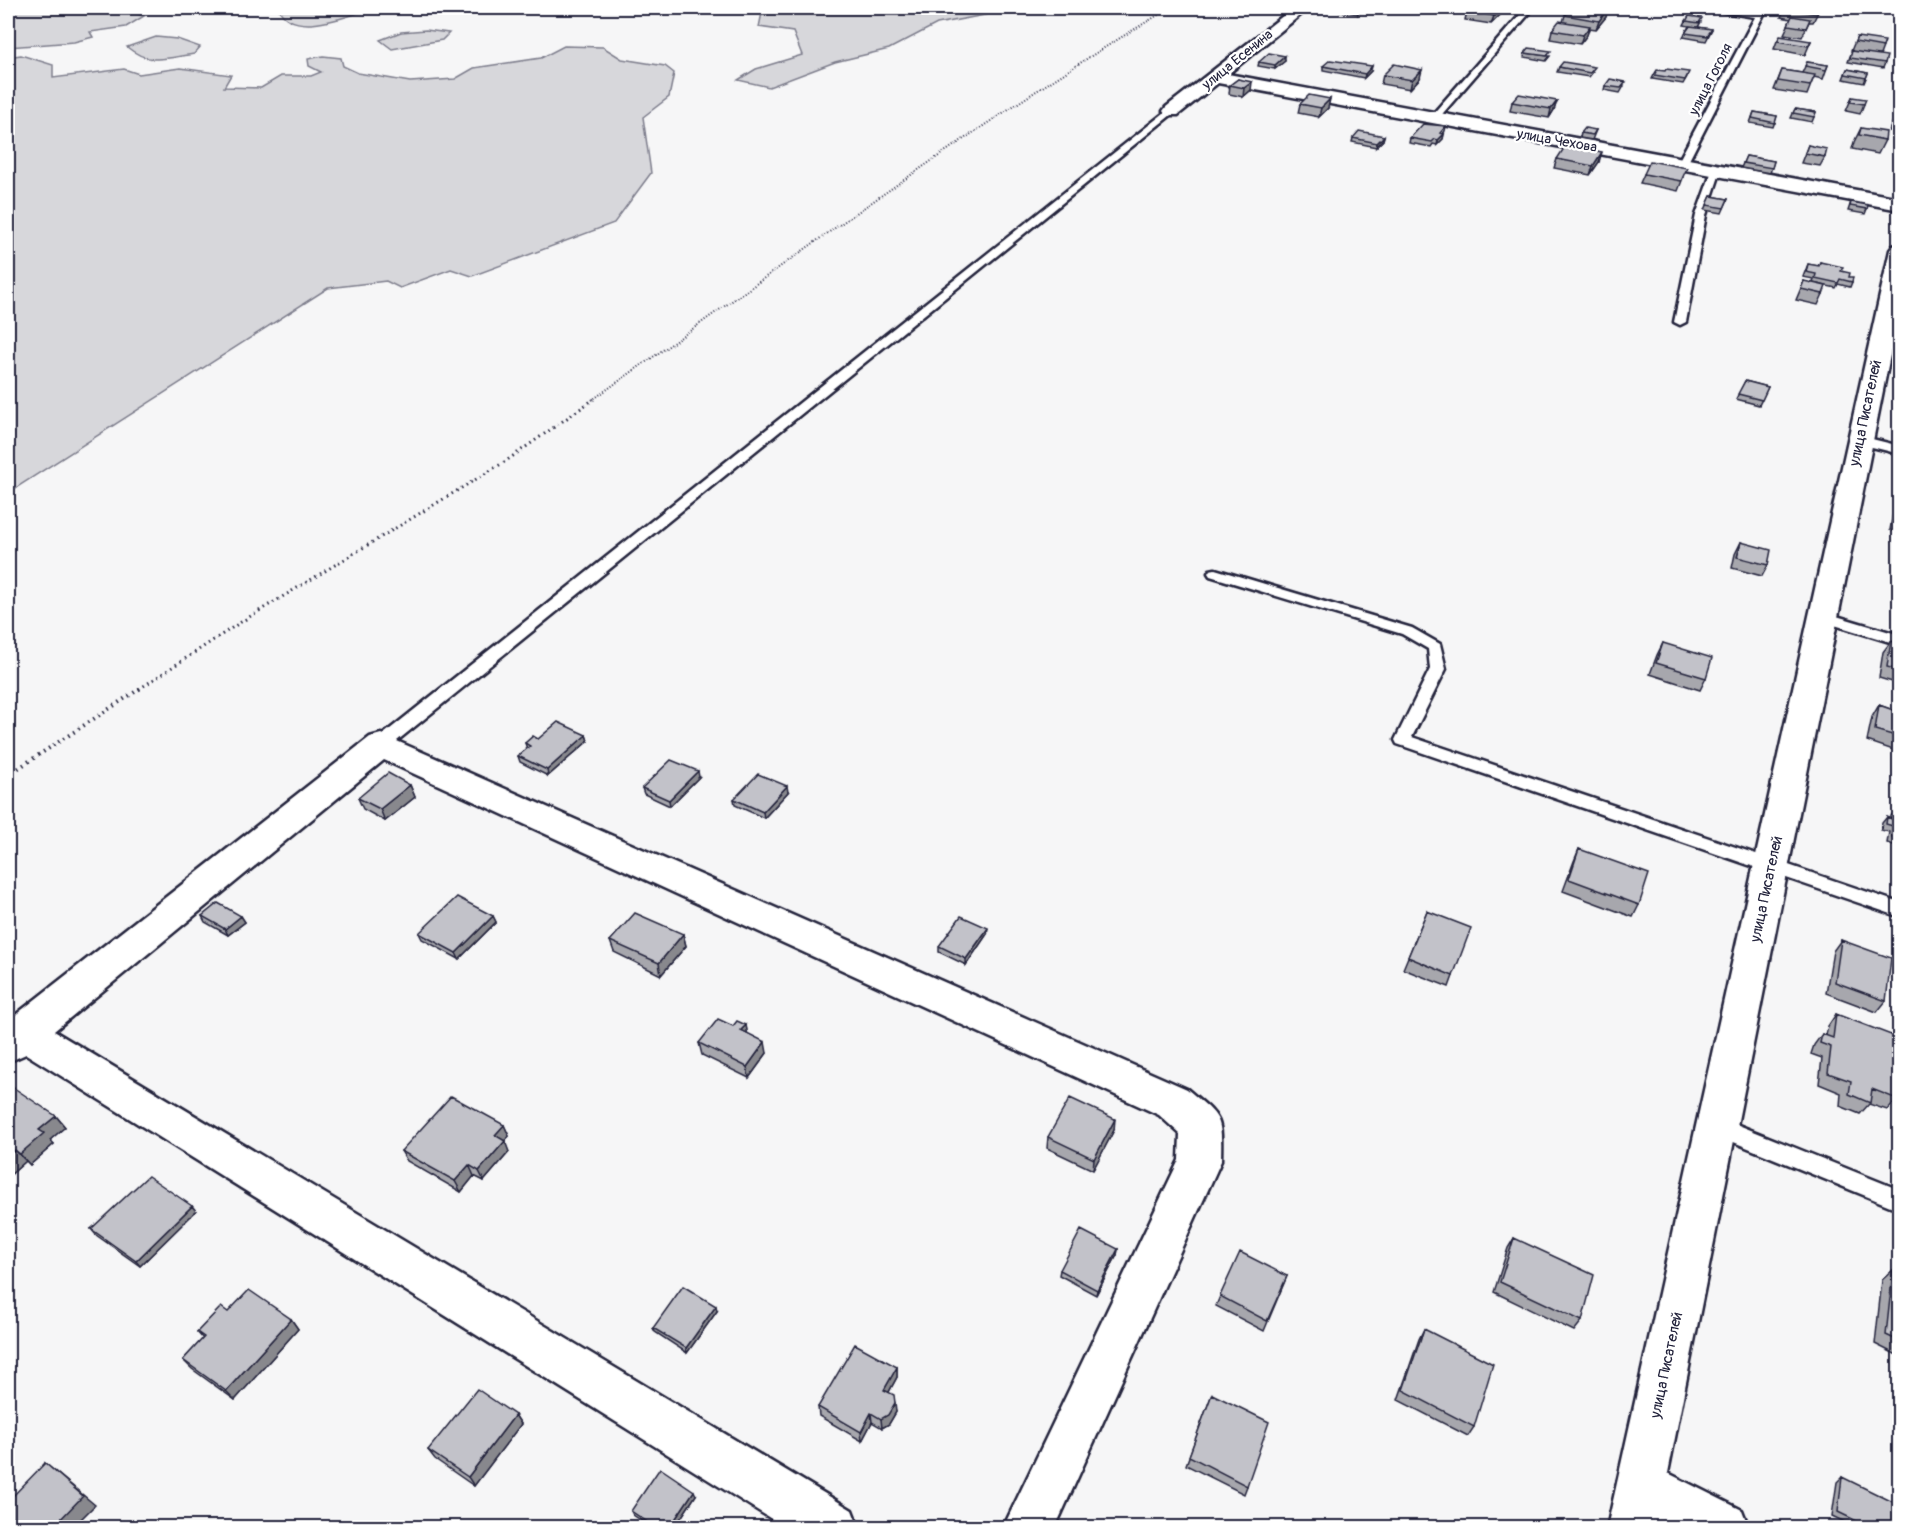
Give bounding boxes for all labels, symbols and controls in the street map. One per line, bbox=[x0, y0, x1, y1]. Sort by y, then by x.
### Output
street label: улица Есенина bbox=[1198, 26, 1276, 94]
street label: улица Гоголя bbox=[1685, 40, 1736, 119]
street label: улица Чехова bbox=[1515, 125, 1598, 156]
street label: улица Писателей bbox=[1845, 358, 1886, 469]
street label: улица Писателей bbox=[1746, 834, 1787, 945]
street label: улица Писателей bbox=[1646, 1310, 1687, 1421]

